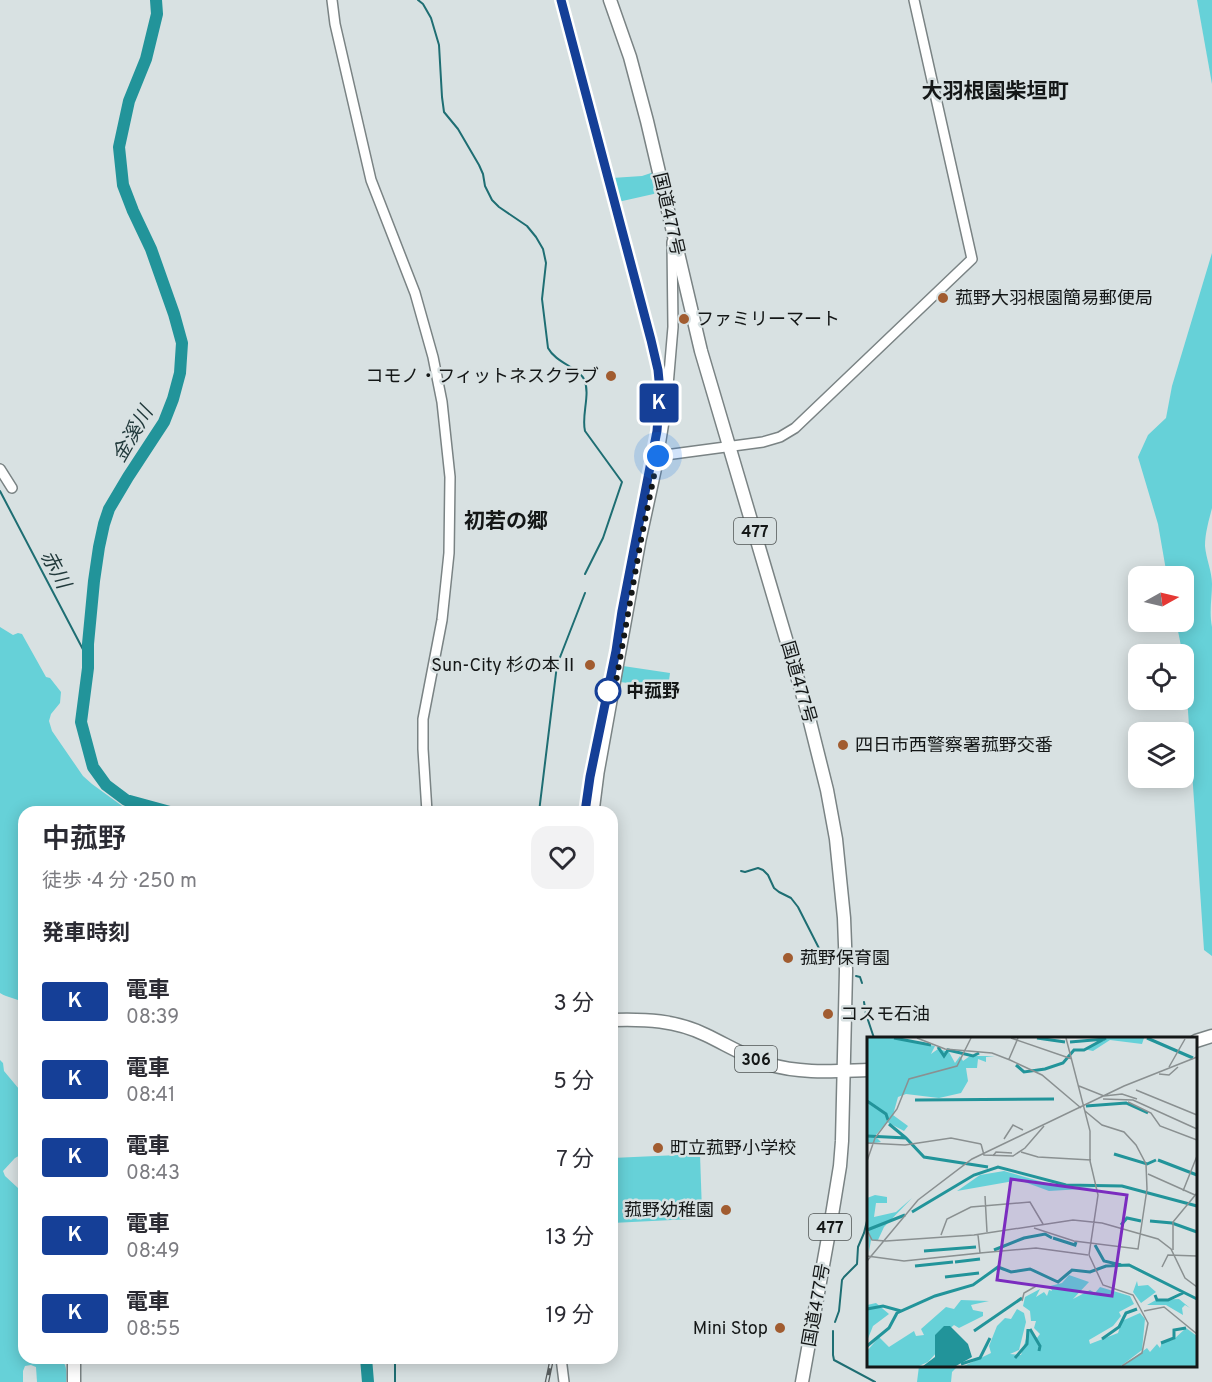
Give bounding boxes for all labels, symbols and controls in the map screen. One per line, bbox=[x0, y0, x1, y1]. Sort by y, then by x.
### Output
district label: 大羽根園柴垣町 bbox=[922, 79, 1069, 106]
street label: 国道477号 bbox=[647, 171, 688, 258]
place label: 菰野大羽根園簡易郵便局 bbox=[955, 288, 1153, 311]
marker: 菰野大羽根園簡易郵便局 bbox=[936, 291, 950, 305]
place label: ファミリーマート bbox=[696, 309, 840, 332]
marker: ファミリーマート bbox=[677, 312, 691, 326]
place label: コモノ・フィットネスクラブ bbox=[365, 366, 599, 389]
marker: コモノ・フィットネスクラブ bbox=[604, 369, 618, 383]
line badge: K bbox=[640, 384, 678, 422]
text: K bbox=[652, 390, 666, 417]
water label: 金溪川 bbox=[107, 401, 161, 467]
your location bbox=[643, 441, 673, 471]
district label: 初若の郷 bbox=[464, 509, 548, 536]
road number: 477 bbox=[734, 518, 776, 544]
water label: 赤川 bbox=[33, 546, 76, 595]
north arrow bbox=[1128, 566, 1194, 632]
map controls bbox=[1128, 566, 1194, 788]
street label: 国道477号 bbox=[775, 639, 820, 726]
button: locate bbox=[1128, 644, 1194, 710]
place label: Sun-City 杉の本Ⅱ bbox=[431, 655, 578, 678]
marker: Sun-City 杉の本Ⅱ bbox=[583, 658, 597, 672]
marker: 中菰野 bbox=[595, 678, 621, 704]
place label: 中菰野 bbox=[626, 681, 680, 704]
button: layers bbox=[1128, 722, 1194, 788]
place label: 四日市西警察署菰野交番 bbox=[855, 735, 1053, 758]
marker: 四日市西警察署菰野交番 bbox=[836, 738, 850, 752]
text: 中菰野 bbox=[42, 823, 126, 859]
button: heart bbox=[531, 826, 594, 889]
text: 徒歩 · 4 分 · 250 m bbox=[42, 869, 197, 895]
text: 発車時刻 bbox=[42, 921, 130, 948]
place label: 菰野保育園 bbox=[800, 948, 890, 971]
marker: 菰野保育園 bbox=[781, 951, 795, 965]
text: 電車 bbox=[126, 978, 170, 1005]
text: K bbox=[68, 988, 82, 1015]
text: 3 分 bbox=[554, 991, 594, 1018]
place label: コスモ石油 bbox=[840, 1004, 930, 1027]
text: 08:39 bbox=[126, 1005, 179, 1031]
marker: コスモ石油 bbox=[821, 1007, 835, 1021]
inset map bbox=[867, 1037, 1197, 1367]
road number: 306 bbox=[735, 1046, 777, 1072]
text: 電車 bbox=[126, 1056, 170, 1083]
text: K bbox=[68, 1066, 82, 1093]
text: 5 分 bbox=[553, 1069, 594, 1096]
text: 08:41 bbox=[126, 1083, 175, 1109]
text: 電車 bbox=[126, 1134, 170, 1161]
place label: 町立菰野小学校 bbox=[670, 1138, 796, 1161]
marker: 町立菰野小学校 bbox=[651, 1141, 665, 1155]
text: K bbox=[68, 1144, 82, 1171]
text: 7 分 bbox=[556, 1147, 594, 1174]
text: 08:43 bbox=[126, 1161, 180, 1187]
place label: 菰野幼稚園 bbox=[624, 1200, 714, 1223]
marker: 菰野幼稚園 bbox=[719, 1203, 733, 1217]
text: 電車 bbox=[126, 1212, 170, 1239]
road number: 477 bbox=[809, 1214, 851, 1240]
text: K bbox=[68, 1222, 82, 1249]
text: 13 分 bbox=[545, 1225, 594, 1252]
text: 08:49 bbox=[126, 1239, 180, 1265]
street label: 国道477号 bbox=[799, 1262, 836, 1349]
text: 電車 bbox=[126, 1290, 170, 1317]
text: K bbox=[68, 1300, 82, 1327]
text: 19 分 bbox=[545, 1303, 594, 1330]
text: 08:55 bbox=[126, 1317, 180, 1343]
place label: Mini Stop bbox=[693, 1318, 768, 1341]
marker: Mini Stop bbox=[773, 1321, 787, 1335]

